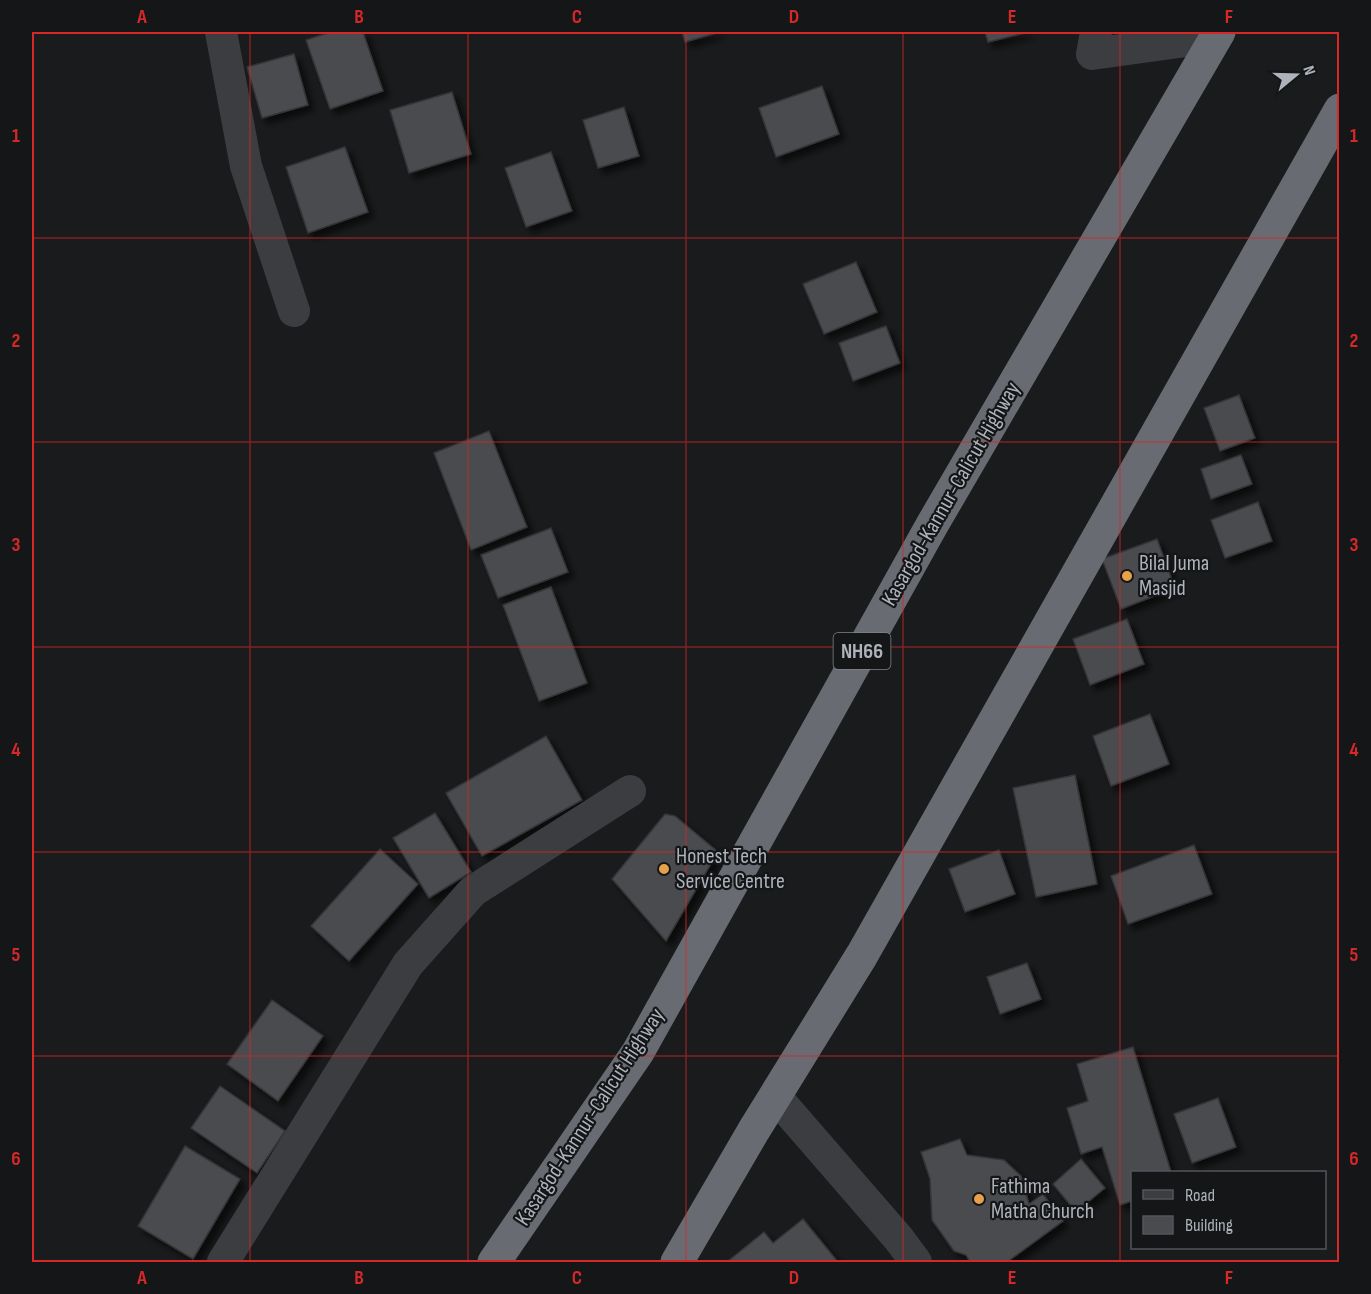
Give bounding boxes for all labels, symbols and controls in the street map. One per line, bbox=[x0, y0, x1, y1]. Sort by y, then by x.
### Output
text: A bbox=[136, 5, 147, 29]
text: B bbox=[354, 5, 364, 29]
text: C bbox=[572, 5, 582, 29]
text: D bbox=[789, 5, 799, 29]
text: E bbox=[1008, 5, 1016, 29]
text: F bbox=[1225, 5, 1233, 29]
north arrow bbox=[1266, 45, 1326, 105]
text: N bbox=[1298, 63, 1319, 78]
text: 1 bbox=[12, 124, 20, 148]
text: 1 bbox=[1350, 124, 1358, 148]
text: 2 bbox=[12, 329, 20, 353]
text: 2 bbox=[1350, 329, 1358, 353]
street label: Kasargod-Kannur-Calicut Highway bbox=[876, 377, 1026, 611]
text: 3 bbox=[12, 533, 21, 557]
text: 3 bbox=[1350, 533, 1359, 557]
place label: Bilal Juma Masjid bbox=[1139, 550, 1209, 602]
marker: Bilal Juma Masjid bbox=[1120, 569, 1134, 583]
road number: NH66 bbox=[834, 633, 890, 669]
text: 4 bbox=[11, 738, 21, 762]
text: 4 bbox=[1349, 738, 1359, 762]
place label: Honest Tech Service Centre bbox=[676, 843, 785, 895]
marker: Honest Tech Service Centre bbox=[657, 862, 671, 876]
text: 5 bbox=[12, 943, 21, 967]
text: 5 bbox=[1350, 943, 1359, 967]
street label: Kasargod-Kannur-Calicut Highway bbox=[510, 1003, 671, 1231]
text: 6 bbox=[11, 1147, 21, 1171]
text: 6 bbox=[1349, 1147, 1359, 1171]
legend bbox=[1131, 1171, 1326, 1249]
place label: Fathima Matha Church bbox=[991, 1173, 1094, 1225]
text: Road bbox=[1185, 1185, 1215, 1206]
marker: Fathima Matha Church bbox=[972, 1192, 986, 1206]
text: Building bbox=[1185, 1215, 1233, 1236]
text: A bbox=[136, 1266, 147, 1290]
text: B bbox=[354, 1266, 364, 1290]
text: C bbox=[572, 1266, 582, 1290]
text: D bbox=[789, 1266, 799, 1290]
text: E bbox=[1008, 1266, 1016, 1290]
text: F bbox=[1225, 1266, 1233, 1290]

